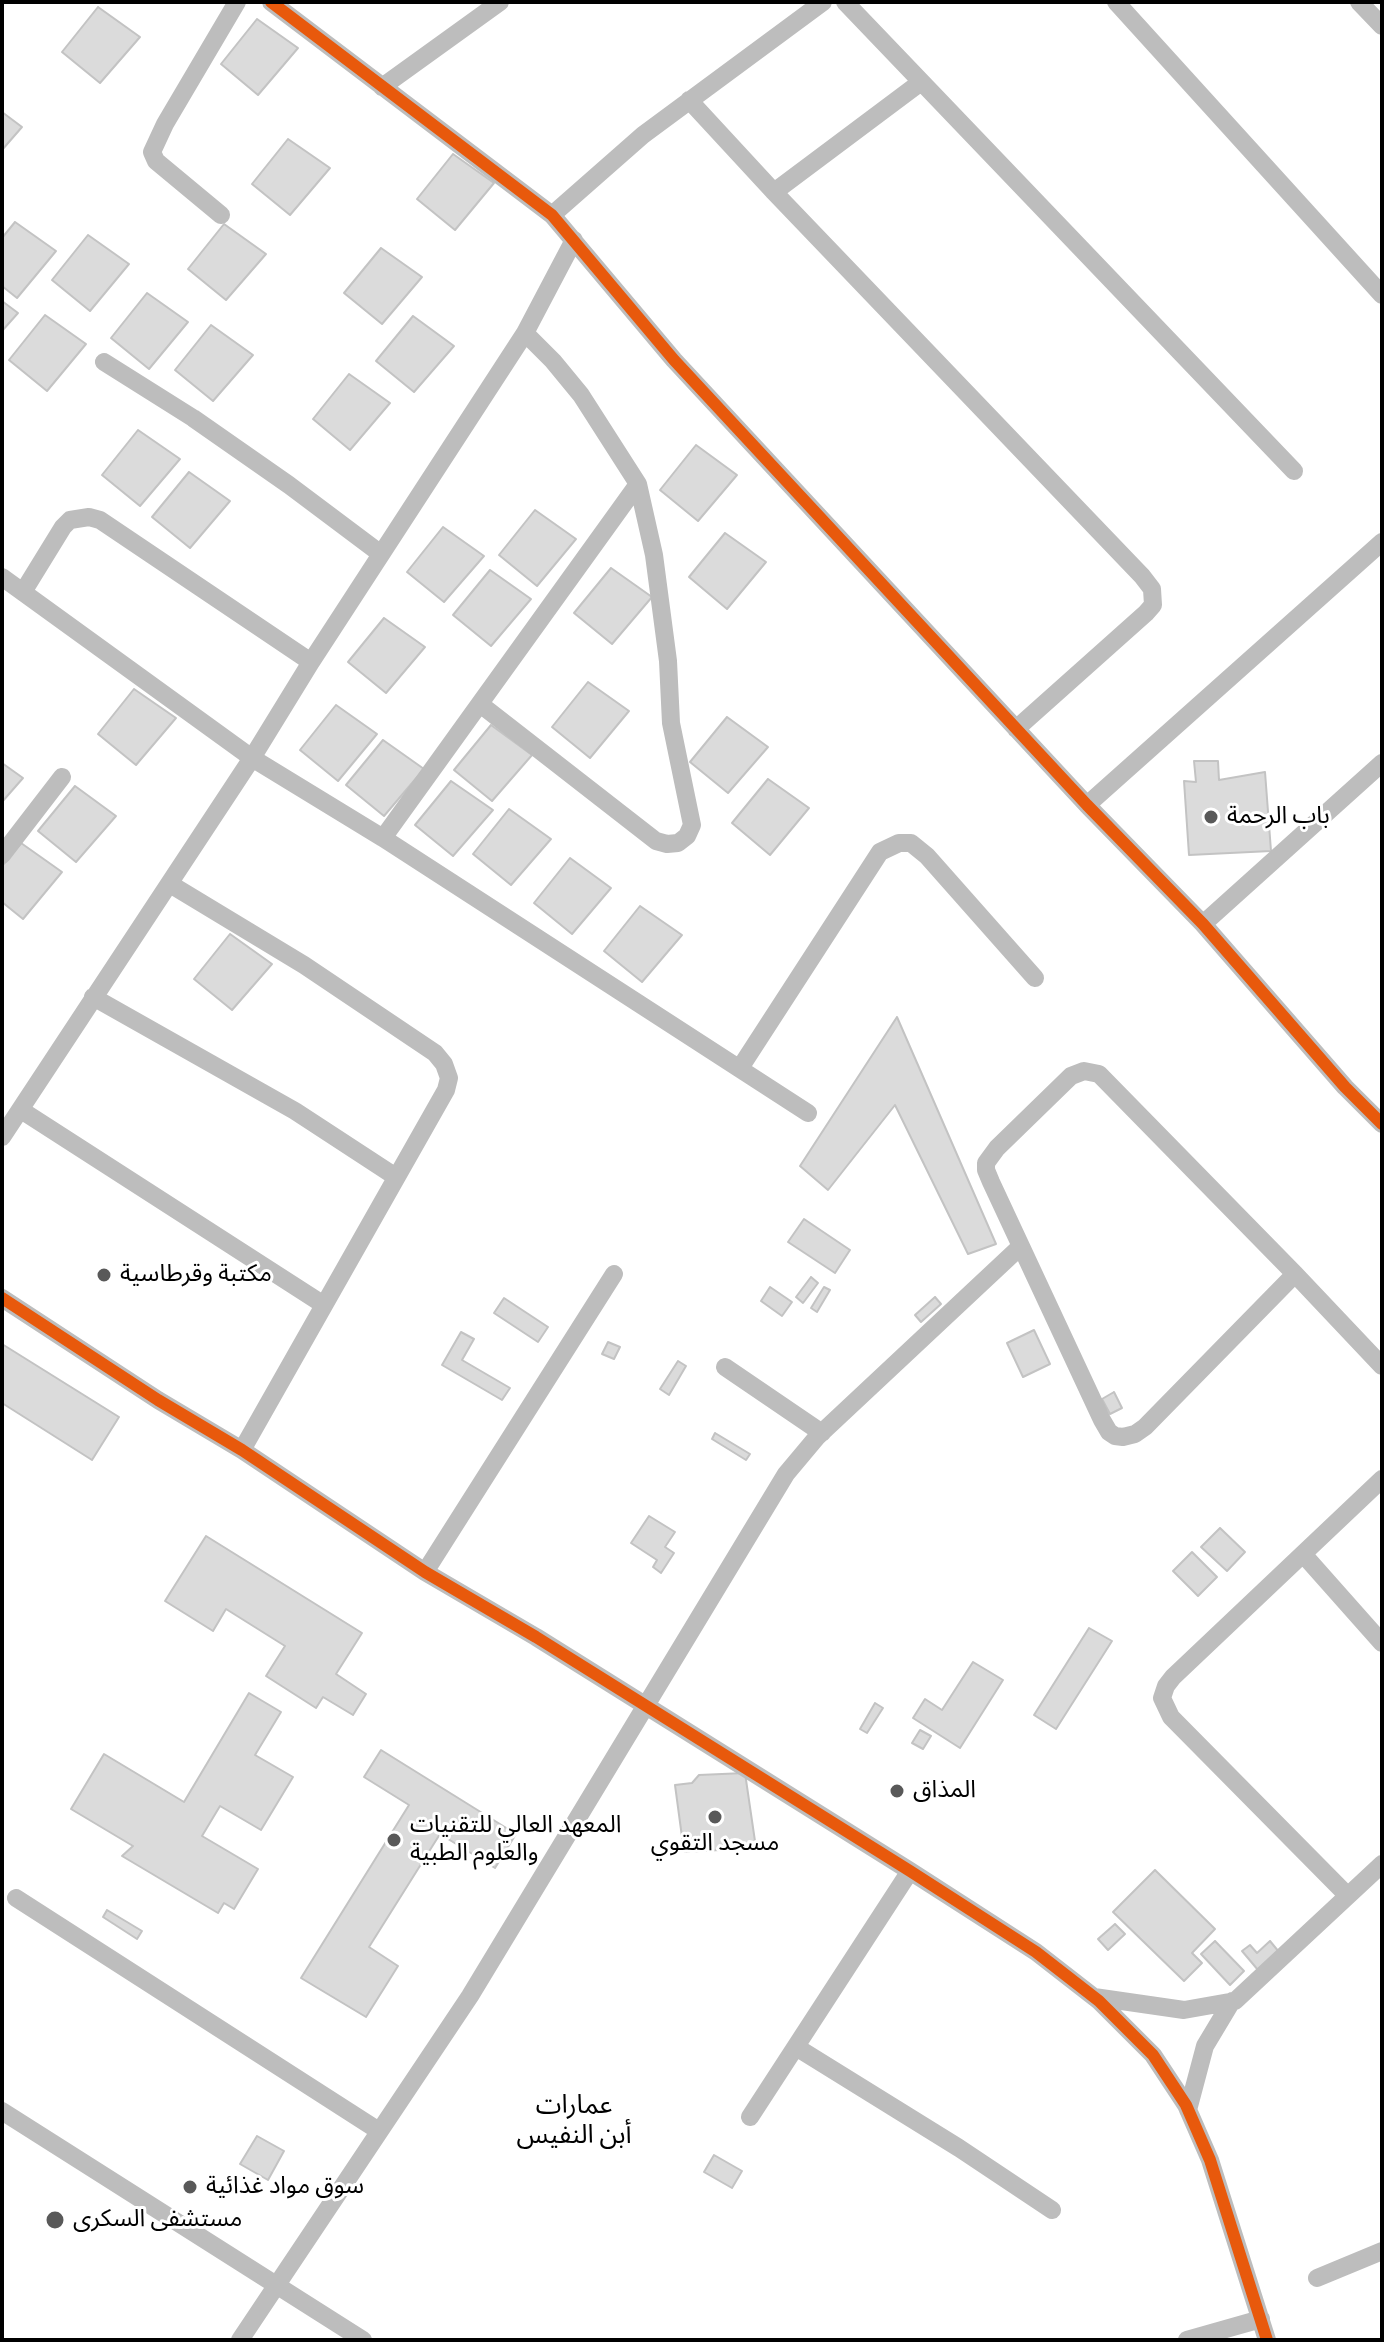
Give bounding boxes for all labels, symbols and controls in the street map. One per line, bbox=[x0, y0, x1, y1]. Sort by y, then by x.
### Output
place label: باب الرحمة bbox=[1227, 803, 1330, 831]
marker: باب الرحمة bbox=[1202, 808, 1220, 826]
place label: مكتبة وقرطاسية bbox=[120, 1261, 272, 1289]
marker: مكتبة وقرطاسية bbox=[95, 1266, 113, 1284]
place label: المذاق bbox=[913, 1777, 976, 1805]
marker: المذاق bbox=[888, 1782, 906, 1800]
marker: مسجد التقوي bbox=[706, 1808, 724, 1826]
place label: المعهد العالي للتقنيات والعلوم الطبية bbox=[410, 1812, 621, 1868]
place label: مسجد التقوي bbox=[651, 1830, 779, 1858]
marker: المعهد العالي للتقنيات والعلوم الطبية bbox=[385, 1831, 403, 1849]
district label: عمارات أبن النفيس bbox=[516, 2090, 632, 2152]
place label: سوق مواد غذائية bbox=[206, 2173, 364, 2201]
marker: سوق مواد غذائية bbox=[181, 2178, 199, 2196]
place label: مستشفى السكرى bbox=[73, 2206, 242, 2234]
marker: مستشفى السكرى bbox=[44, 2209, 66, 2231]

